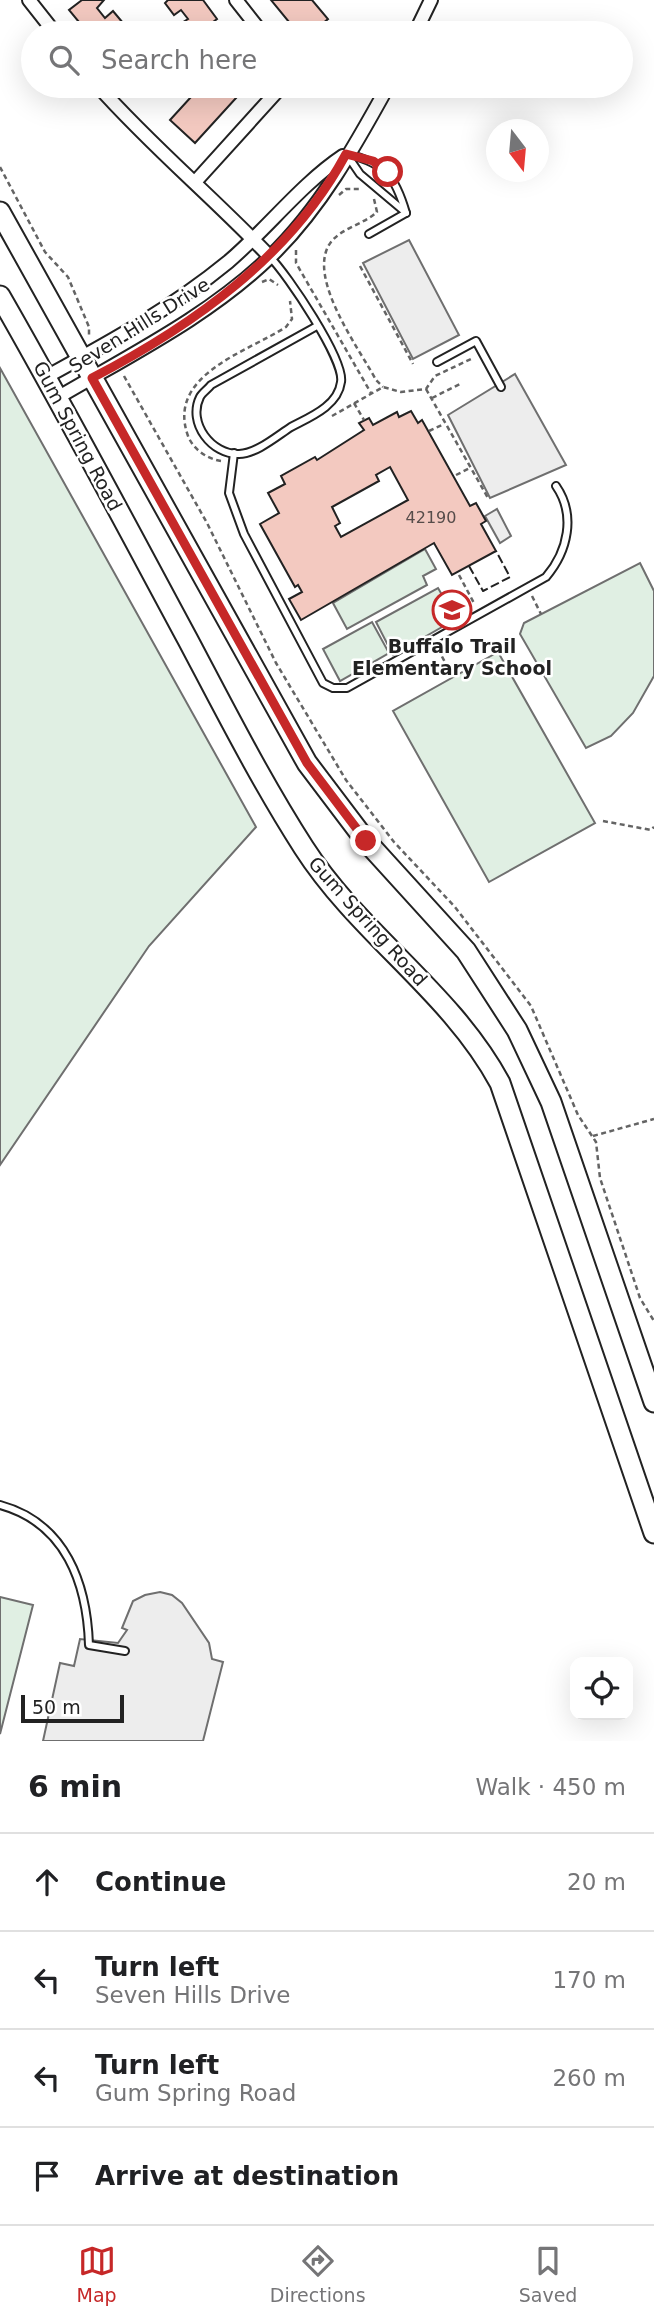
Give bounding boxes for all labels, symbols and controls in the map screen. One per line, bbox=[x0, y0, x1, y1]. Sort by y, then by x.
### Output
search box bbox=[21, 21, 633, 98]
icon: search bbox=[45, 41, 83, 79]
text: Search here bbox=[101, 45, 257, 75]
north arrow bbox=[486, 119, 549, 182]
route start bbox=[372, 156, 403, 187]
street label: Seven Hills Drive bbox=[65, 273, 213, 377]
street label: Gum Spring Road bbox=[29, 357, 127, 515]
house number: 42190 bbox=[406, 508, 456, 527]
school or university icon: Buffalo Trail Elementary School bbox=[431, 589, 473, 631]
place label: Buffalo Trail Elementary School bbox=[352, 635, 552, 679]
route end bbox=[350, 825, 381, 856]
street label: Gum Spring Road bbox=[304, 852, 432, 990]
map controls bbox=[570, 1657, 633, 1720]
button: locate bbox=[570, 1657, 633, 1720]
scale bar bbox=[21, 1692, 124, 1724]
text: 50 m bbox=[32, 1696, 81, 1718]
text: 6 min bbox=[28, 1769, 122, 1804]
text: Walk · 450 m bbox=[475, 1774, 626, 1800]
icon: ahead bbox=[28, 1863, 66, 1901]
text: Continue bbox=[95, 1867, 226, 1897]
text: 20 m bbox=[567, 1869, 626, 1895]
text: Turn left bbox=[95, 1952, 219, 1982]
icon: left bbox=[28, 1961, 66, 1999]
text: 170 m bbox=[552, 1967, 626, 1993]
text: Seven Hills Drive bbox=[95, 1982, 290, 2008]
text: Turn left bbox=[95, 2050, 219, 2080]
icon: left bbox=[28, 2059, 66, 2097]
text: 260 m bbox=[552, 2065, 626, 2091]
text: Gum Spring Road bbox=[95, 2080, 296, 2106]
icon: arrive bbox=[28, 2157, 66, 2195]
text: Arrive at destination bbox=[95, 2161, 399, 2191]
tab: Map bbox=[77, 2242, 117, 2306]
tab: Directions bbox=[270, 2242, 366, 2306]
tab: Saved bbox=[519, 2242, 577, 2306]

